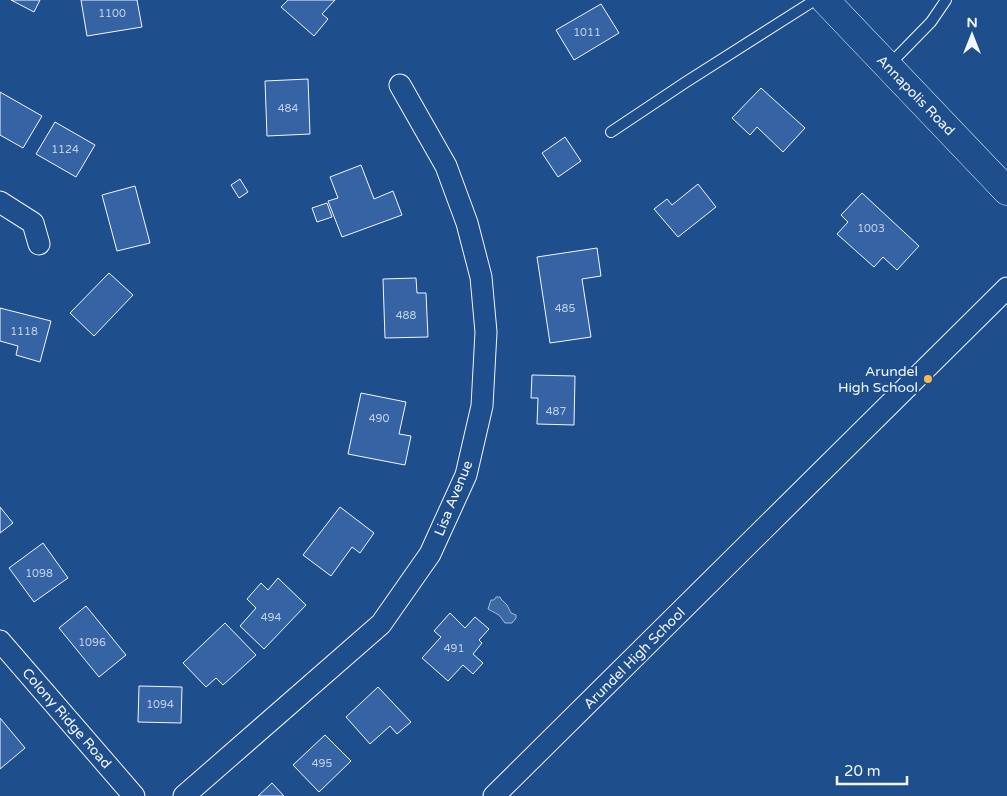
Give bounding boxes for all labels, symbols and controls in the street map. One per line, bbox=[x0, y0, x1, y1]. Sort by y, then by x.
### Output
house number: 1100 bbox=[98, 7, 126, 20]
north arrow bbox=[947, 10, 997, 60]
text: N bbox=[966, 14, 978, 31]
house number: 1011 bbox=[573, 26, 601, 39]
street label: Annapolis Road bbox=[873, 52, 958, 139]
house number: 484 bbox=[278, 102, 298, 115]
house number: 1124 bbox=[51, 143, 79, 156]
house number: 1003 bbox=[857, 222, 885, 235]
house number: 485 bbox=[555, 302, 575, 315]
house number: 488 bbox=[396, 309, 416, 322]
house number: 1118 bbox=[10, 325, 38, 338]
place label: Arundel High School bbox=[838, 363, 918, 396]
marker: Arundel High School bbox=[922, 373, 934, 385]
house number: 487 bbox=[546, 405, 566, 418]
house number: 490 bbox=[369, 412, 389, 425]
street label: Lisa Avenue bbox=[431, 458, 476, 538]
house number: 1098 bbox=[25, 567, 53, 580]
street label: Arundel High School bbox=[580, 604, 689, 713]
house number: 494 bbox=[261, 611, 281, 624]
house number: 1096 bbox=[78, 636, 106, 649]
house number: 491 bbox=[444, 642, 464, 655]
street label: Colony Ridge Road bbox=[18, 665, 115, 772]
house number: 1094 bbox=[146, 698, 174, 711]
scale bar bbox=[837, 754, 907, 786]
house number: 495 bbox=[312, 757, 332, 770]
text: 20 m bbox=[844, 762, 881, 780]

